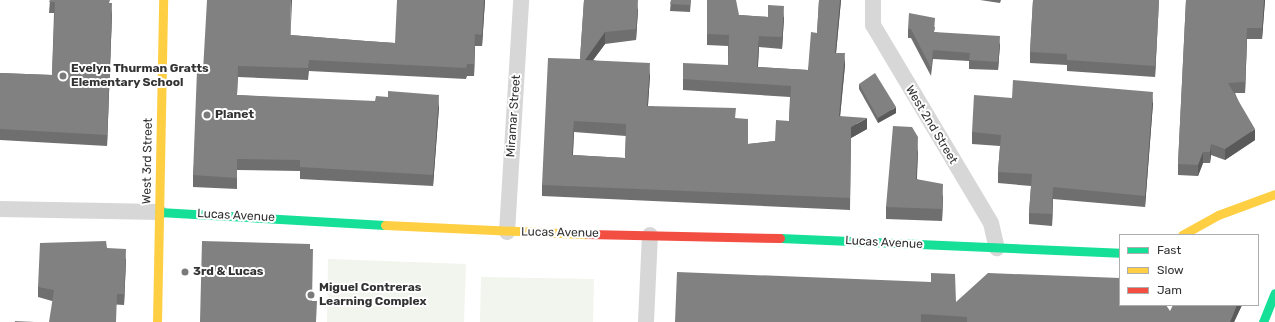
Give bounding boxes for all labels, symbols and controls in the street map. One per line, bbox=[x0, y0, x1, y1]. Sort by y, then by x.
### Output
place label: Evelyn Thurman Gratts Elementary School bbox=[71, 62, 209, 90]
marker: Evelyn Thurman Gratts Elementary School bbox=[58, 71, 68, 81]
street label: Miramar Street bbox=[504, 74, 524, 158]
street label: West 2nd Street bbox=[902, 83, 960, 167]
place label: Planet bbox=[215, 108, 254, 122]
marker: Planet bbox=[202, 110, 212, 120]
street label: West 3rd Street bbox=[140, 118, 156, 204]
street label: Lucas Avenue bbox=[197, 207, 275, 225]
street label: Lucas Avenue bbox=[521, 225, 599, 241]
street label: Lucas Avenue bbox=[845, 234, 923, 252]
legend bbox=[1119, 234, 1259, 306]
text: Fast bbox=[1157, 243, 1181, 257]
text: Slow bbox=[1157, 263, 1184, 277]
place label: 3rd & Lucas bbox=[193, 265, 263, 279]
marker: 3rd & Lucas bbox=[180, 267, 190, 277]
place label: Miguel Contreras Learning Complex bbox=[319, 281, 427, 309]
text: Jam bbox=[1157, 283, 1182, 297]
marker: Miguel Contreras Learning Complex bbox=[306, 290, 316, 300]

